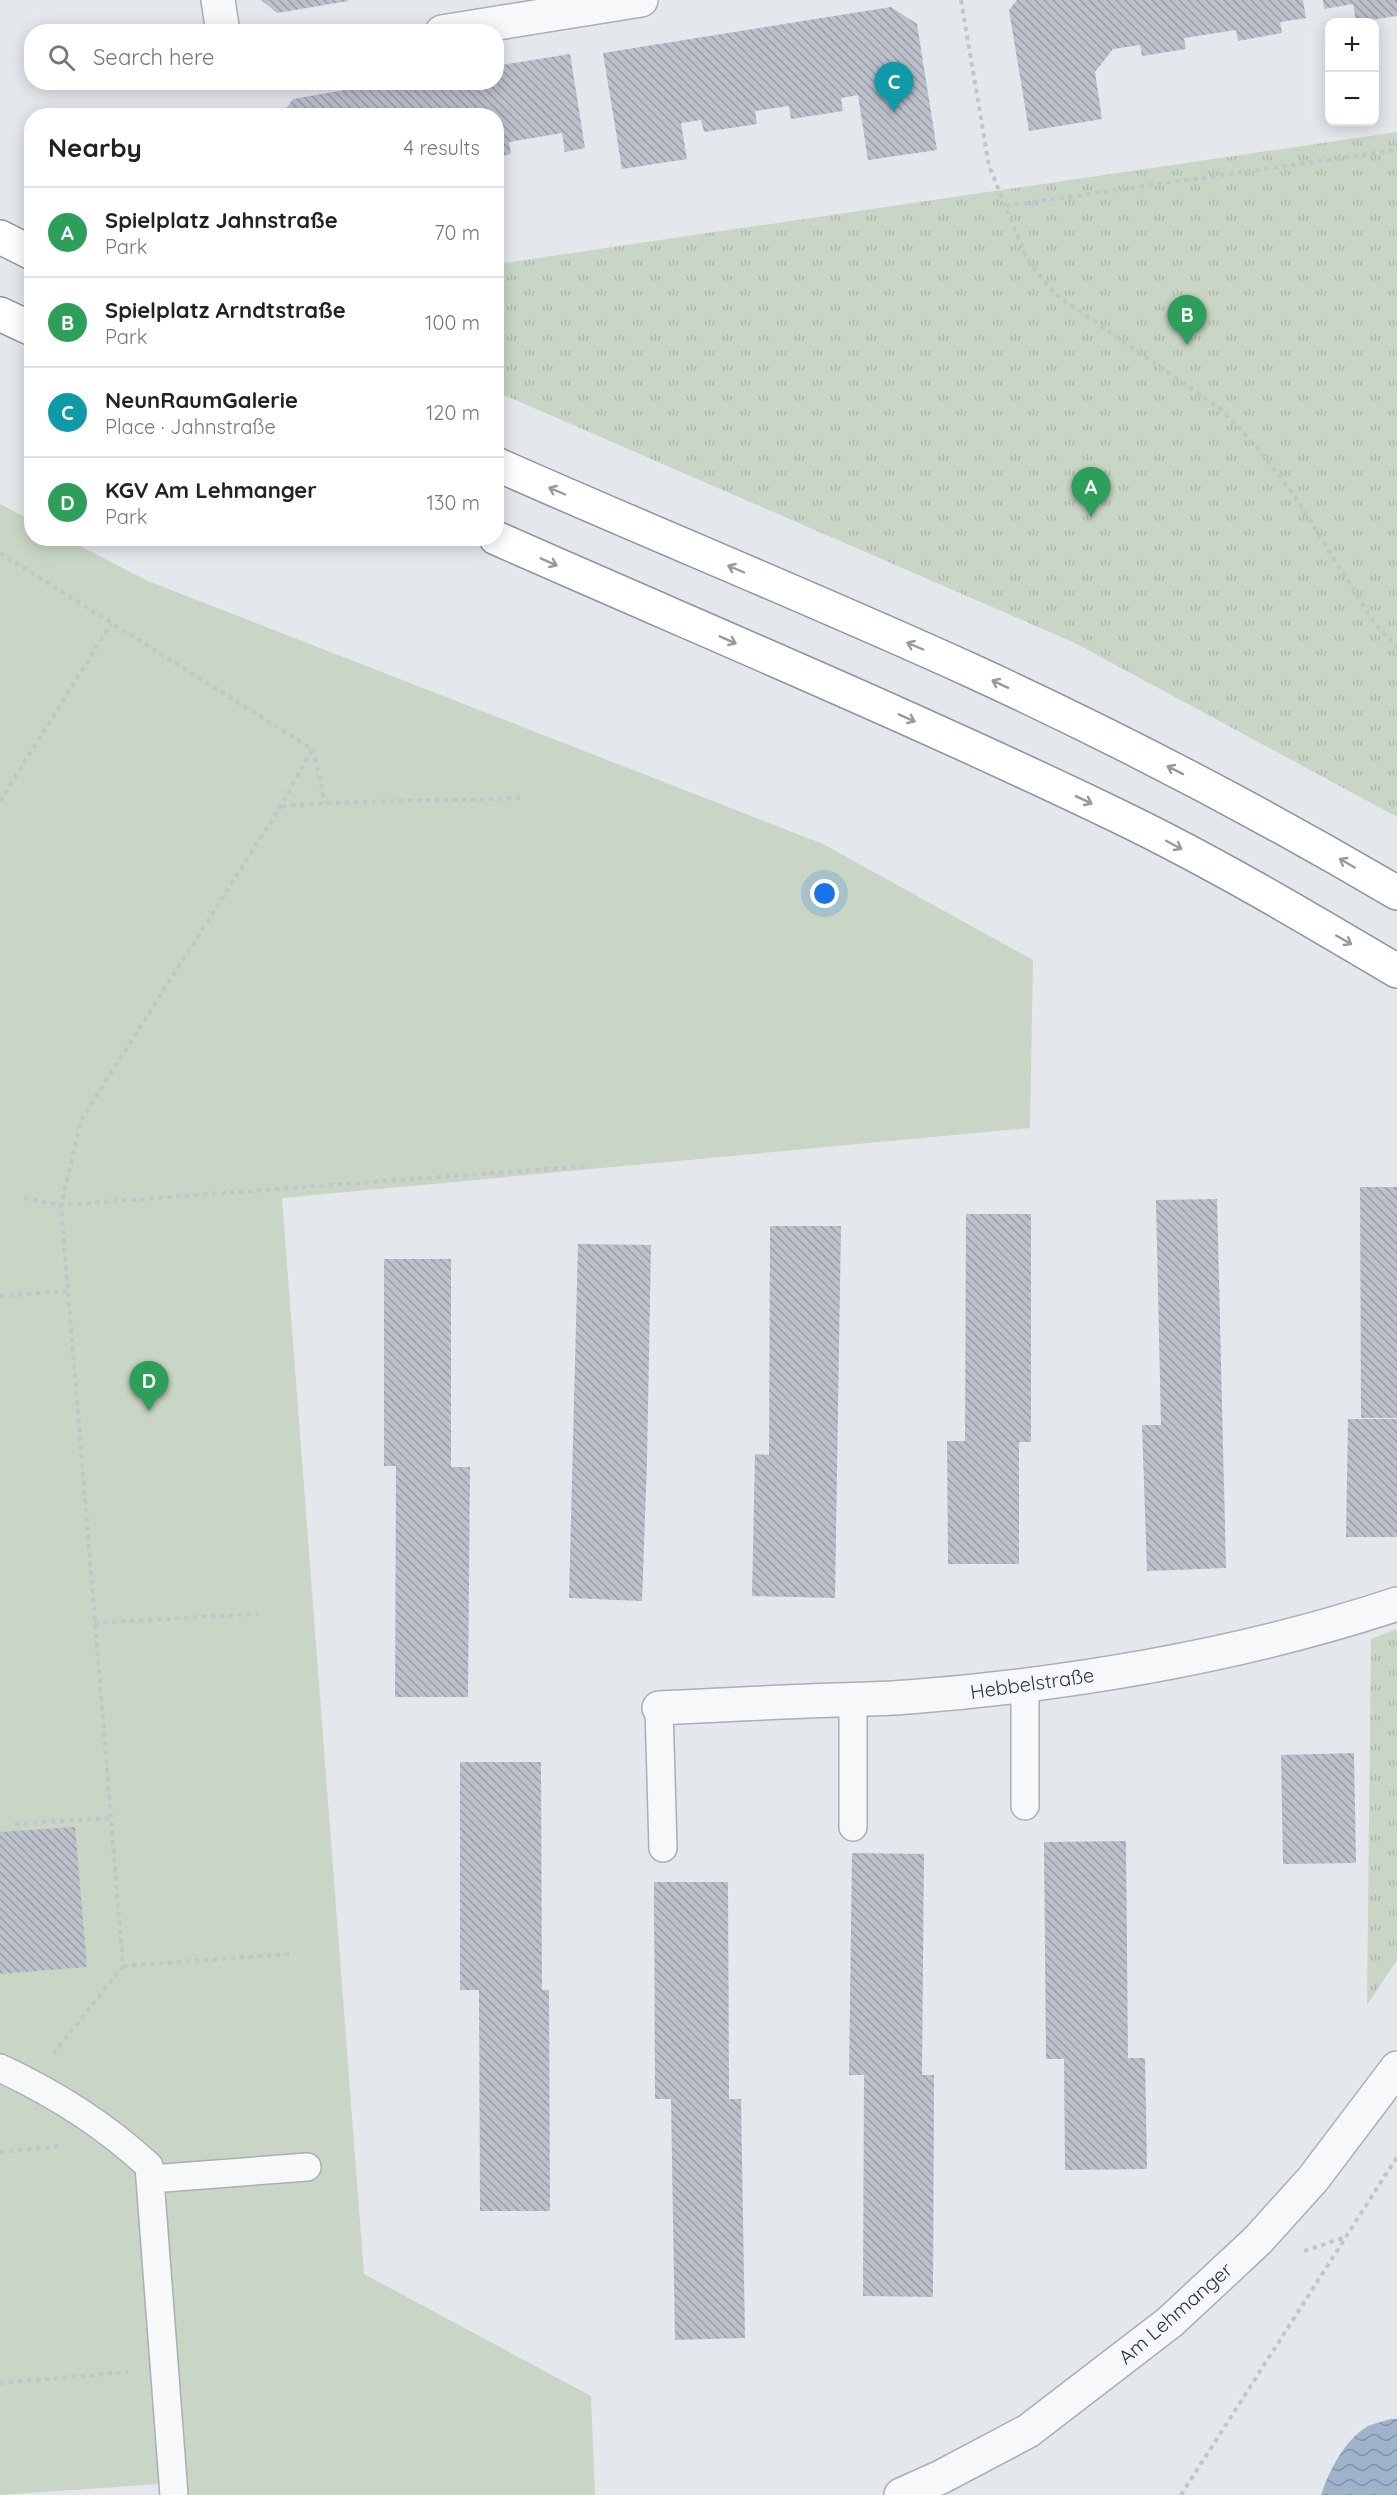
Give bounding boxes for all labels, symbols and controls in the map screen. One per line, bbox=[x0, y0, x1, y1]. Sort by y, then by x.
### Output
map controls bbox=[1325, 18, 1379, 126]
button: + bbox=[1325, 18, 1379, 72]
search box bbox=[24, 24, 504, 90]
icon: search bbox=[45, 41, 78, 74]
text: Search here bbox=[93, 43, 214, 71]
pin: C bbox=[874, 63, 914, 112]
button: − bbox=[1325, 72, 1379, 126]
text: Nearby bbox=[48, 131, 142, 164]
text: 4 results bbox=[404, 135, 480, 160]
text: Spielplatz Jahnstraße bbox=[105, 206, 338, 234]
text: A bbox=[61, 220, 74, 245]
text: 70 m bbox=[434, 220, 480, 245]
text: Park bbox=[105, 234, 147, 259]
text: Spielplatz Arndtstraße bbox=[105, 296, 346, 324]
pin: B bbox=[1168, 296, 1206, 345]
text: B bbox=[61, 310, 74, 335]
text: 100 m bbox=[425, 310, 480, 335]
text: Park bbox=[105, 324, 147, 349]
text: NeunRaumGalerie bbox=[105, 386, 298, 414]
text: C bbox=[61, 400, 74, 425]
text: 120 m bbox=[426, 400, 480, 425]
text: Place · Jahnstraße bbox=[105, 414, 276, 439]
pin: A bbox=[1072, 468, 1110, 517]
text: KGV Am Lehmanger bbox=[105, 476, 317, 504]
one-way arrow bbox=[549, 485, 567, 496]
text: D bbox=[60, 490, 75, 515]
text: 130 m bbox=[427, 490, 480, 515]
text: Park bbox=[105, 504, 147, 529]
one-way arrow bbox=[540, 557, 558, 568]
one-way arrow bbox=[728, 563, 746, 574]
one-way arrow bbox=[718, 635, 737, 646]
one-way arrow bbox=[906, 640, 924, 651]
one-way arrow bbox=[992, 678, 1010, 690]
one-way arrow bbox=[897, 713, 915, 725]
one-way arrow bbox=[1167, 763, 1185, 775]
one-way arrow bbox=[1074, 794, 1092, 806]
one-way arrow bbox=[1165, 839, 1182, 851]
one-way arrow bbox=[1339, 857, 1356, 869]
your location bbox=[810, 879, 839, 908]
one-way arrow bbox=[1335, 934, 1352, 946]
pin: D bbox=[130, 1362, 168, 1411]
street label: Hebbelstraße bbox=[968, 1662, 1096, 1704]
street label: Am Lehmanger bbox=[1113, 2256, 1237, 2369]

